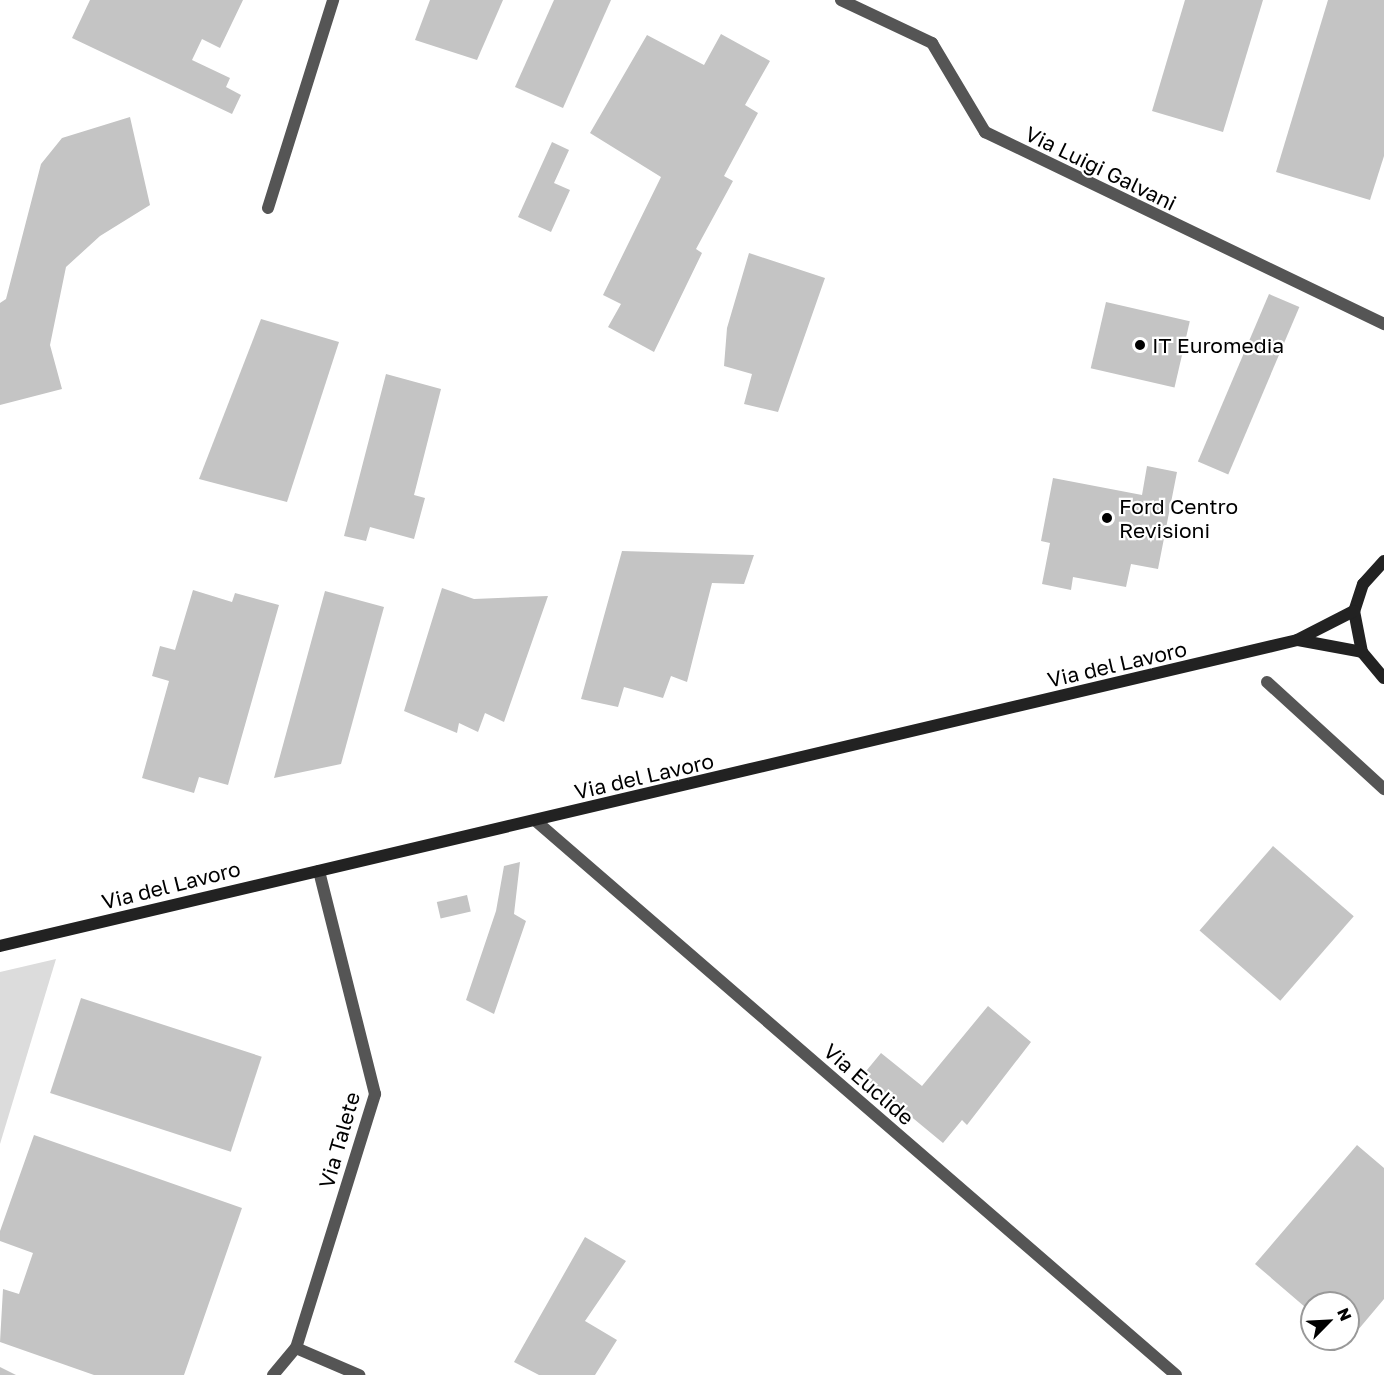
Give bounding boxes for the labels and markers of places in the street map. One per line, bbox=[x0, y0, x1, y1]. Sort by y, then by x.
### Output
place label: IT Euromedia bbox=[1152, 332, 1284, 358]
marker: IT Euromedia bbox=[1133, 338, 1147, 352]
place label: Ford Centro Revisioni bbox=[1119, 493, 1238, 543]
marker: Ford Centro Revisioni bbox=[1100, 511, 1114, 525]

